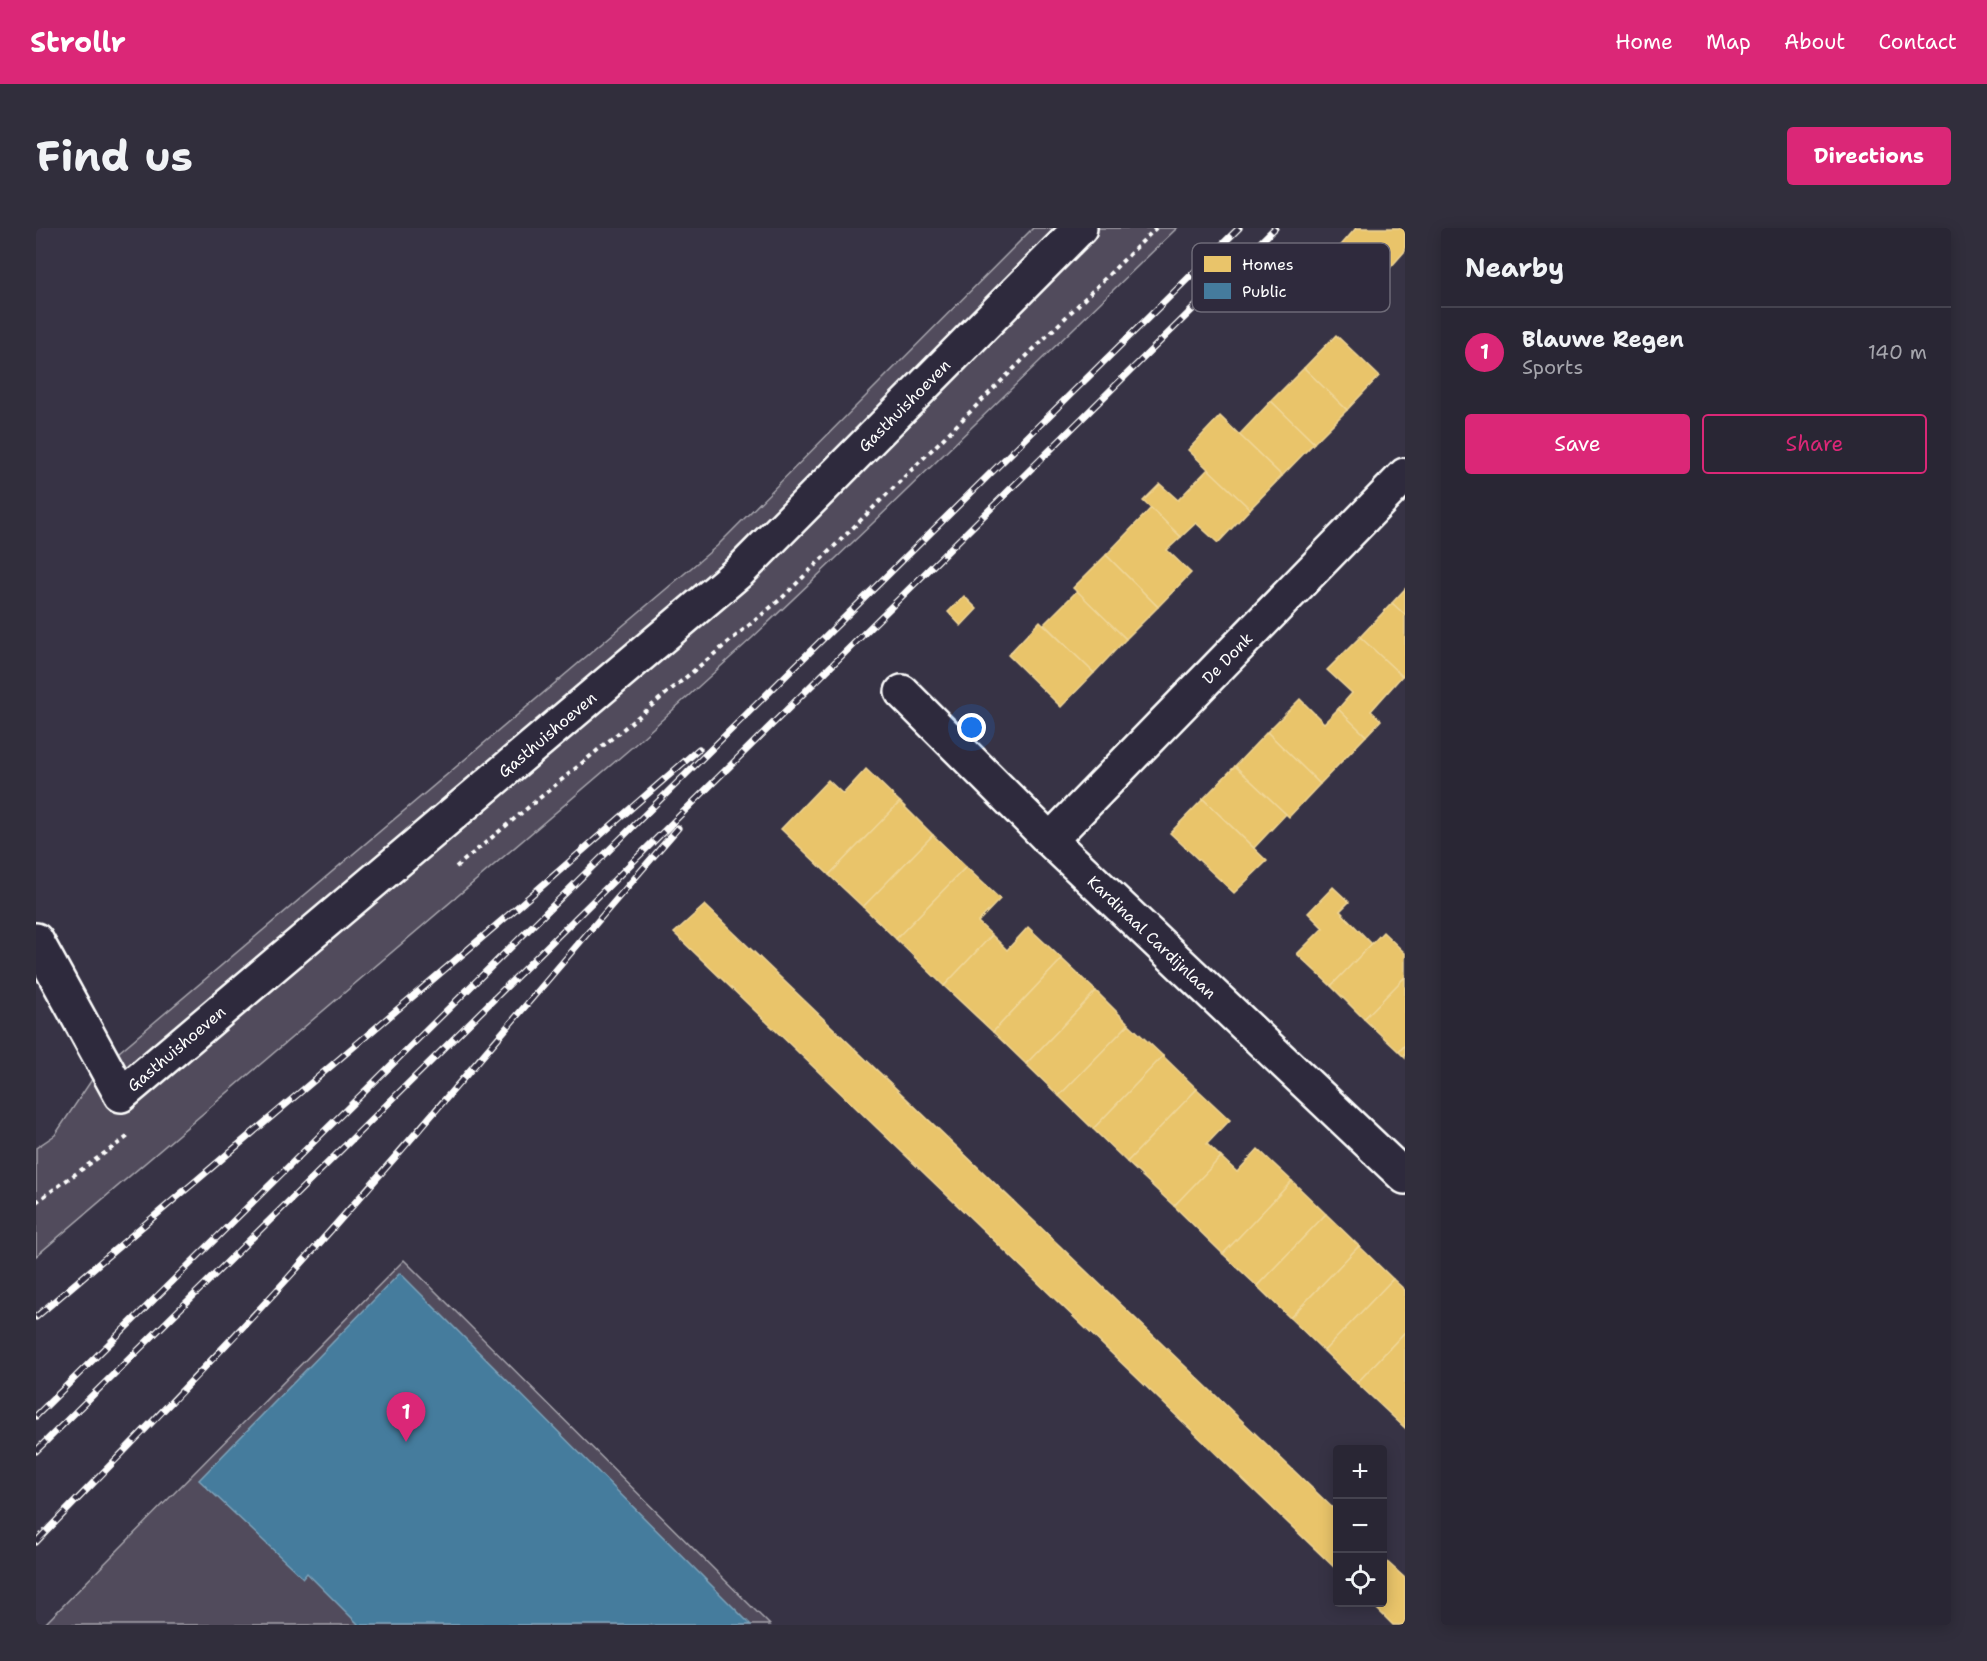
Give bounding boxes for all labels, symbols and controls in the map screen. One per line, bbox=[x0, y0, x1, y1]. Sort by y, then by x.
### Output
text: Strollr bbox=[30, 23, 126, 61]
text: Home bbox=[1615, 28, 1673, 56]
text: Map bbox=[1706, 28, 1751, 56]
text: About bbox=[1784, 28, 1845, 56]
text: Contact bbox=[1878, 28, 1957, 56]
button: Directions bbox=[1787, 127, 1951, 185]
text: Find us bbox=[36, 128, 193, 184]
legend bbox=[1192, 243, 1390, 312]
text: Nearby bbox=[1465, 250, 1564, 285]
text: Homes bbox=[1242, 254, 1294, 275]
text: Public bbox=[1242, 281, 1287, 302]
text: Blauwe Regen bbox=[1522, 325, 1684, 354]
text: 1 bbox=[1480, 339, 1489, 365]
text: 140 m bbox=[1868, 339, 1927, 365]
street label: Gasthuishoeven bbox=[854, 354, 955, 456]
text: Sports bbox=[1522, 354, 1583, 380]
button: Save bbox=[1465, 414, 1690, 474]
button: Share bbox=[1702, 414, 1927, 474]
street label: De Donk bbox=[1197, 628, 1257, 688]
street label: Gasthuishoeven bbox=[494, 687, 601, 782]
your location bbox=[957, 713, 986, 742]
street label: Kardinaal Cardijnlaan bbox=[1083, 871, 1221, 1003]
street label: Gasthuishoeven bbox=[123, 1001, 230, 1096]
pin: 1 bbox=[386, 1392, 425, 1442]
map controls bbox=[1333, 1445, 1387, 1607]
button: + bbox=[1333, 1445, 1387, 1499]
button: − bbox=[1333, 1499, 1387, 1553]
button: locate bbox=[1333, 1553, 1387, 1607]

